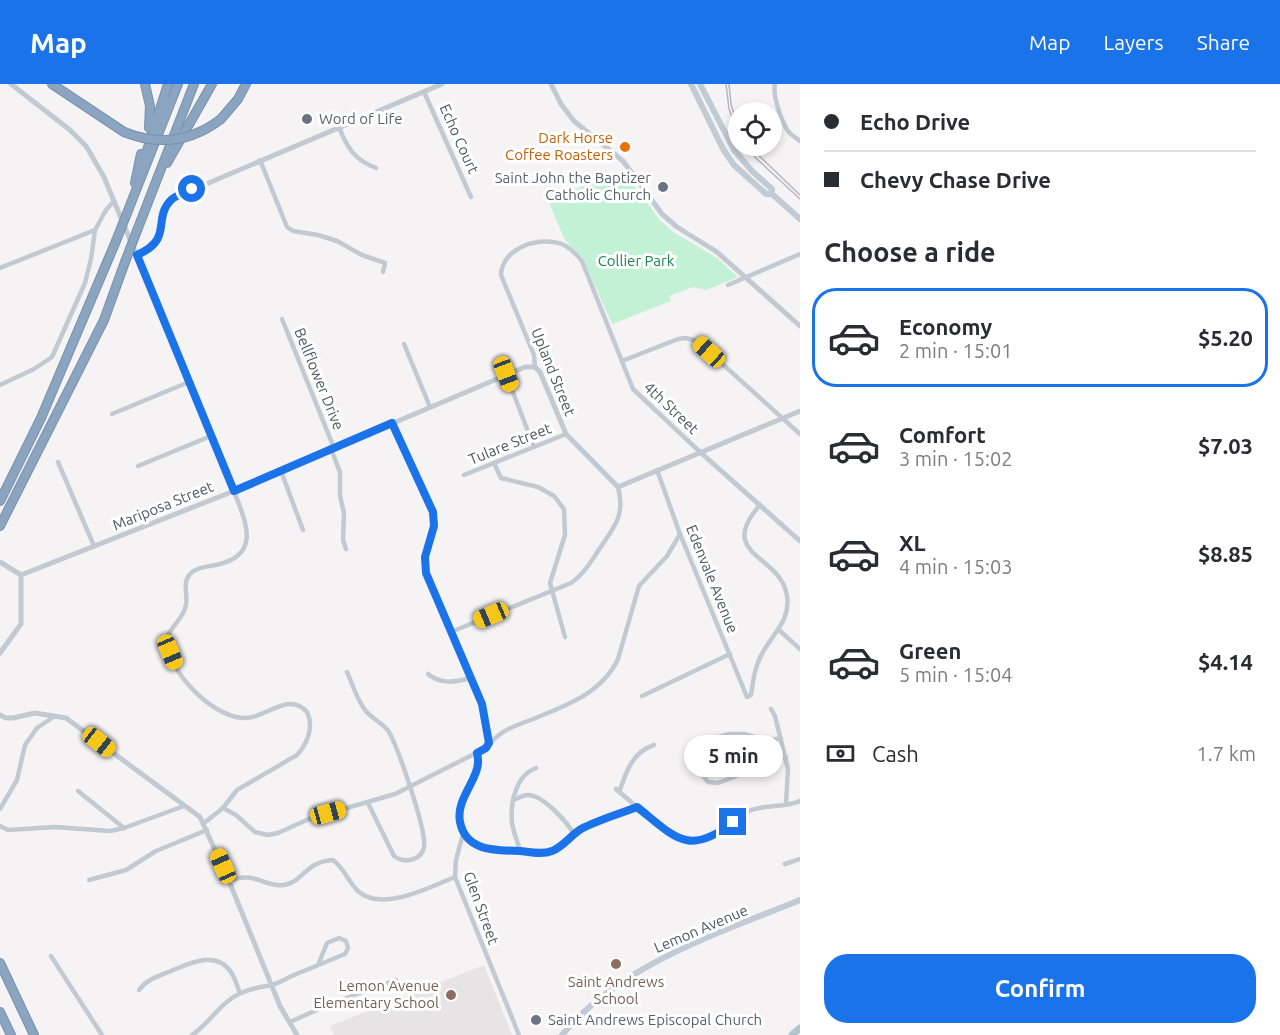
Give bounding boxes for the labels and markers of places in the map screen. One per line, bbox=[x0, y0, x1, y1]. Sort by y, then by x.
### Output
place label: Word of Life bbox=[319, 110, 403, 127]
marker: Word of Life bbox=[300, 112, 314, 126]
place label: Dark Horse Coffee Roasters bbox=[505, 129, 613, 163]
marker: Dark Horse Coffee Roasters bbox=[618, 140, 632, 154]
place label: Saint John the Baptizer Catholic Church bbox=[495, 169, 651, 203]
marker: Saint John the Baptizer Catholic Church bbox=[656, 180, 670, 194]
marker: Saint Andrews School bbox=[609, 957, 623, 971]
place label: Saint Andrews School bbox=[568, 973, 664, 1007]
place label: Lemon Avenue Elementary School bbox=[313, 977, 439, 1011]
marker: Lemon Avenue Elementary School bbox=[444, 988, 458, 1002]
place label: Saint Andrews Episcopal Church bbox=[548, 1011, 762, 1028]
marker: Saint Andrews Episcopal Church bbox=[529, 1013, 543, 1027]

